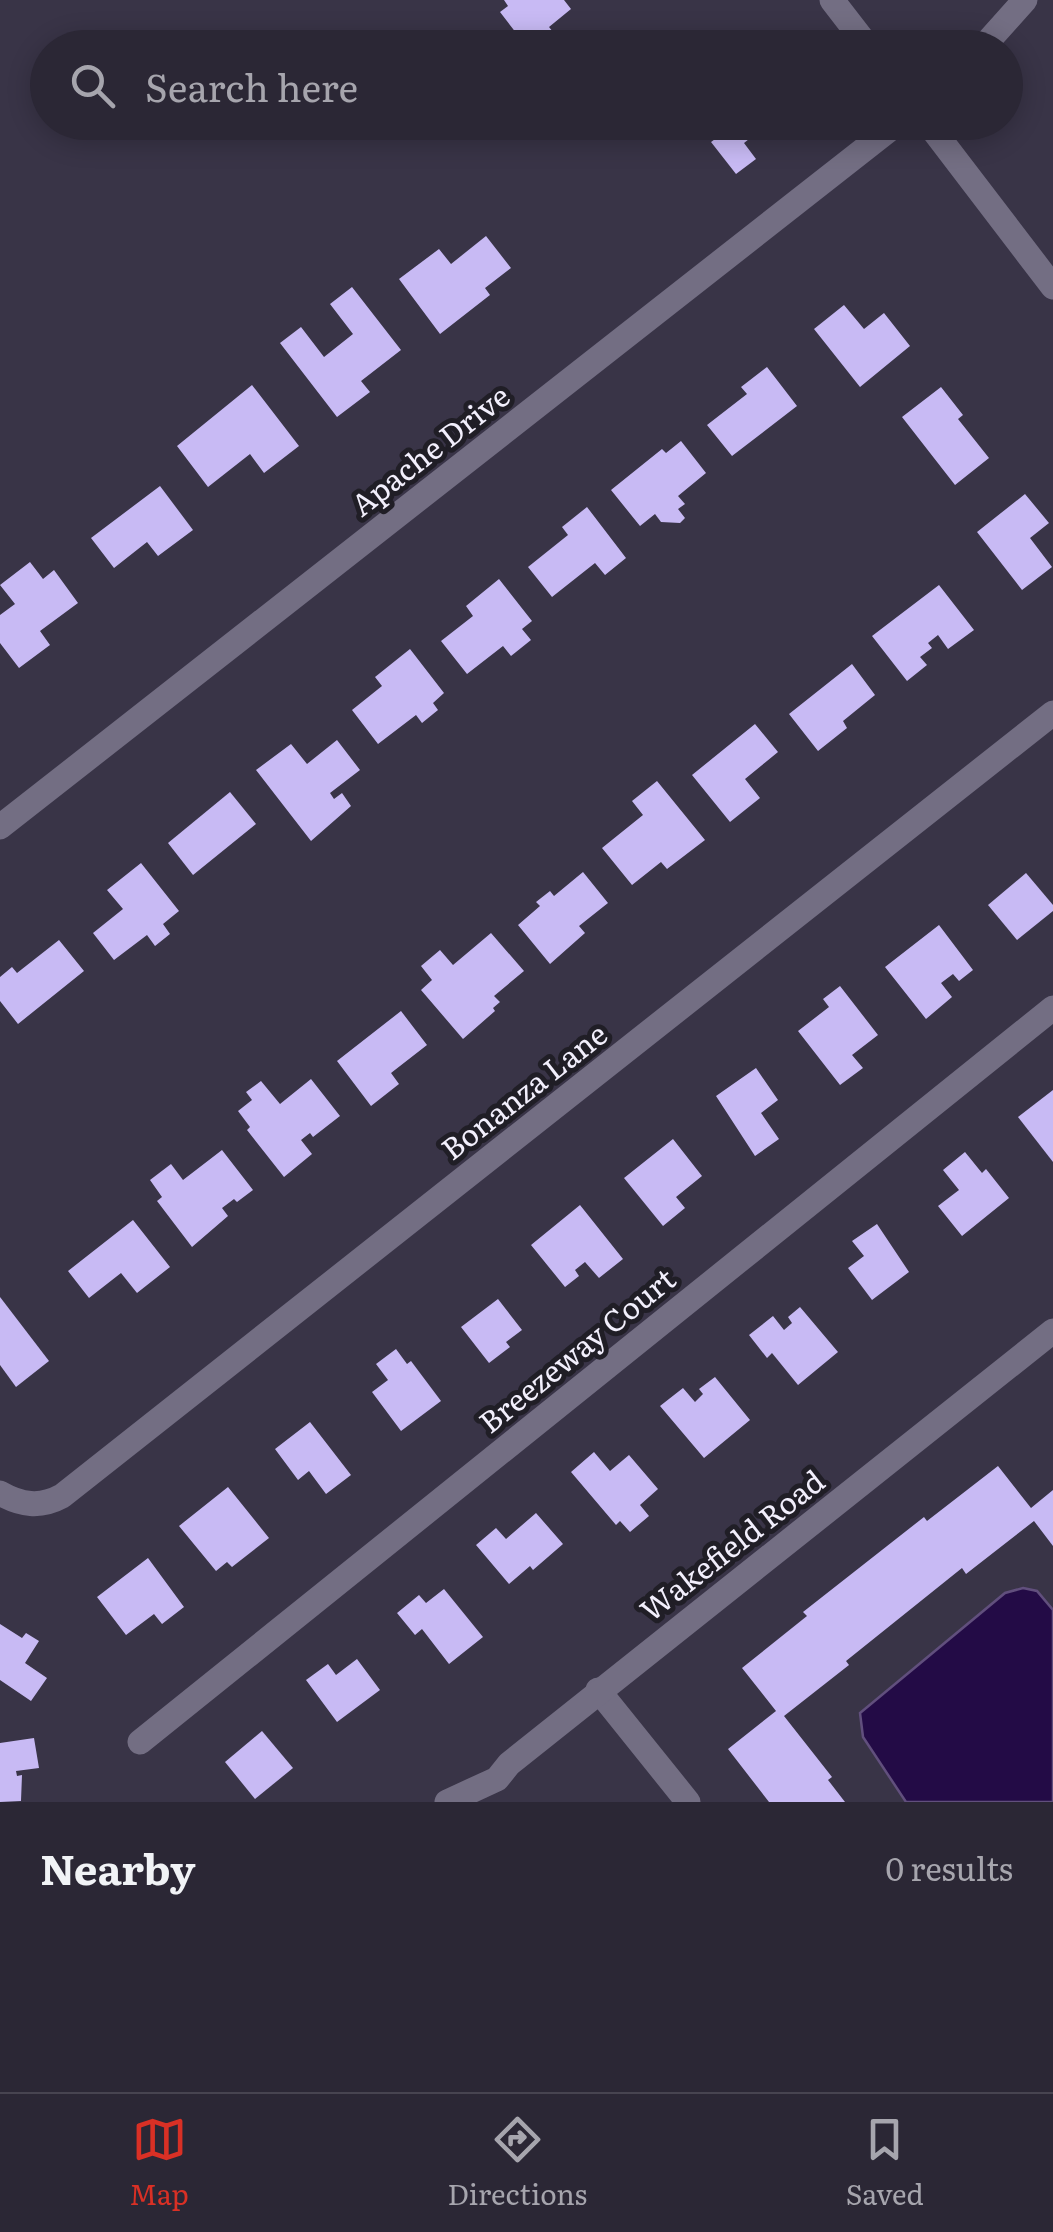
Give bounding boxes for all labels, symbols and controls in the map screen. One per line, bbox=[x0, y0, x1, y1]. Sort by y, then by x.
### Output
search box bbox=[30, 30, 1023, 140]
text: Search here bbox=[145, 57, 358, 114]
icon: search bbox=[65, 58, 120, 113]
street label: Apache Drive bbox=[340, 373, 518, 525]
street label: Bonanza Lane bbox=[431, 1011, 615, 1169]
street label: Breezeway Court bbox=[468, 1256, 684, 1442]
street label: Wakefield Road bbox=[629, 1458, 833, 1630]
text: Nearby bbox=[40, 1836, 196, 1898]
text: 0 results bbox=[885, 1843, 1013, 1891]
tab: Map bbox=[129, 2112, 189, 2214]
tab: Directions bbox=[447, 2112, 587, 2214]
tab: Saved bbox=[846, 2112, 924, 2214]

